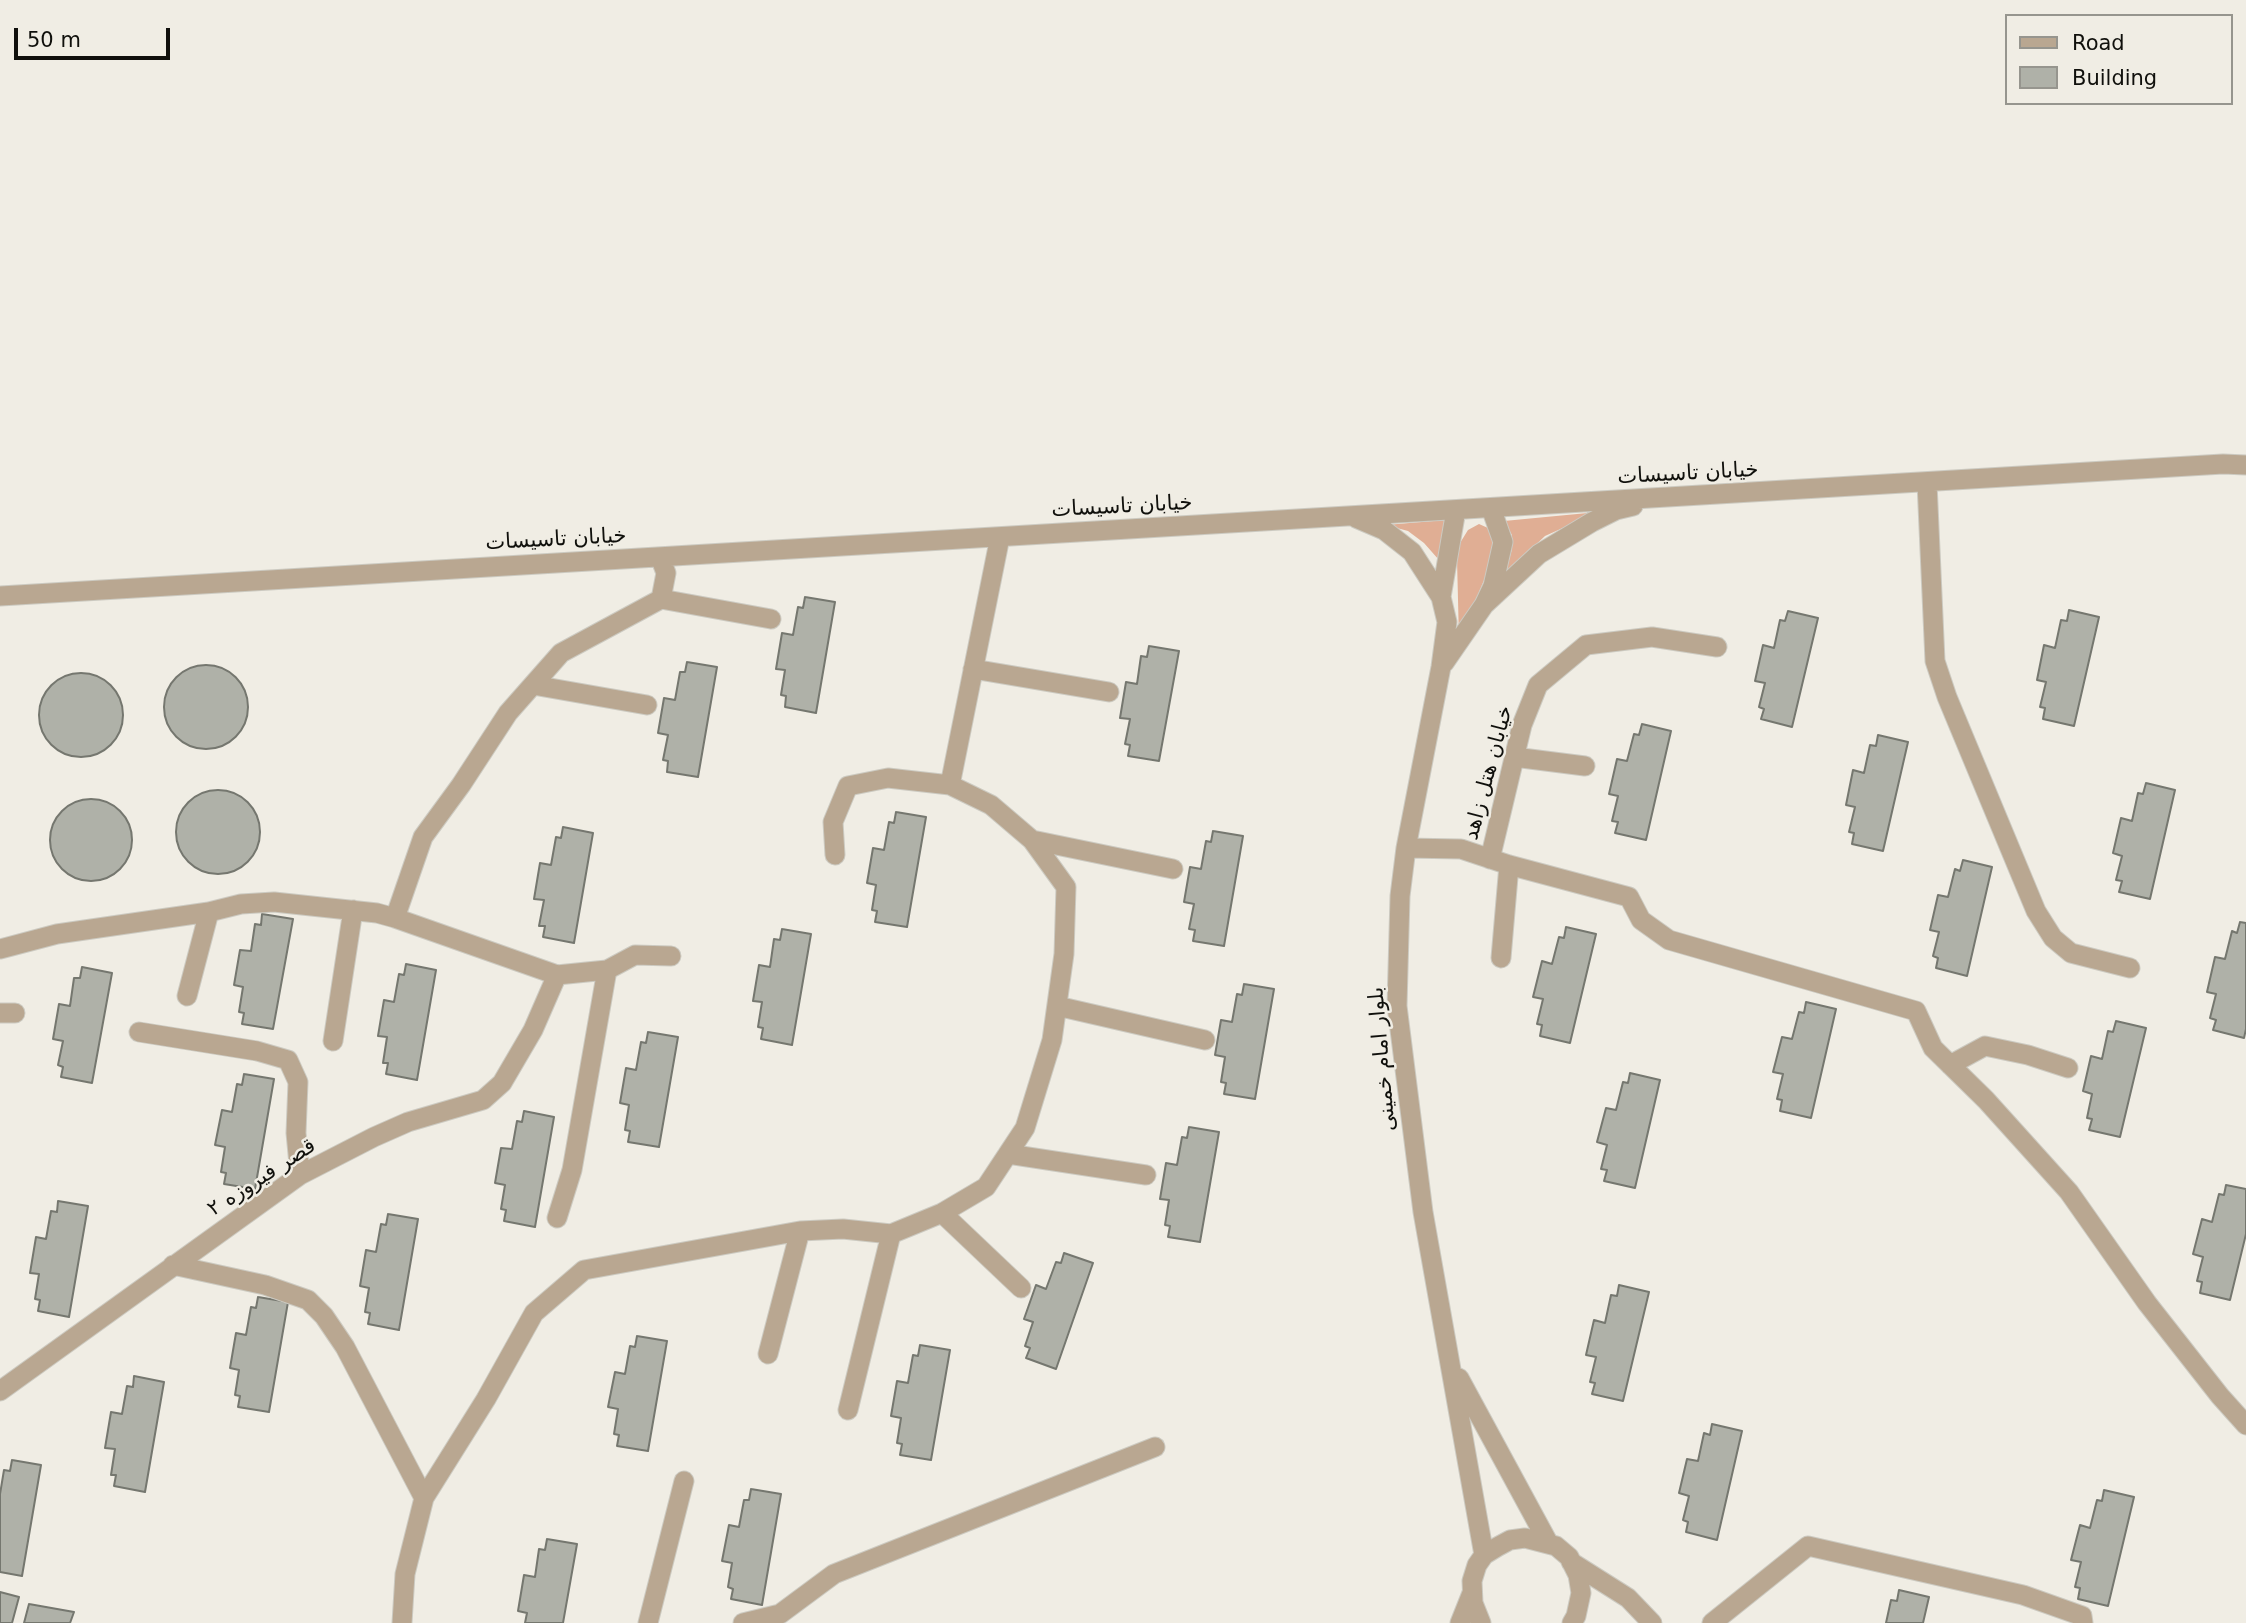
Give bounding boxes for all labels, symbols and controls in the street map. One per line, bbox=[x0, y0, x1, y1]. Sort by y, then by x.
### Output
scale bar bbox=[18, 14, 173, 58]
legend bbox=[2004, 14, 2232, 105]
text: 50 m bbox=[27, 28, 81, 52]
text: Road bbox=[2072, 31, 2125, 55]
text: Building bbox=[2072, 66, 2157, 90]
street label: خیابان تاسیسات bbox=[1617, 458, 1759, 490]
street label: خیابان تاسیسات bbox=[1051, 491, 1193, 523]
street label: خیابان تاسیسات bbox=[485, 524, 627, 556]
street label: خیابان هتل زاهد bbox=[1459, 703, 1519, 843]
street label: بلوار امام خمینی bbox=[1364, 986, 1402, 1132]
street label: قصر فیروزه ۲ bbox=[203, 1134, 321, 1222]

